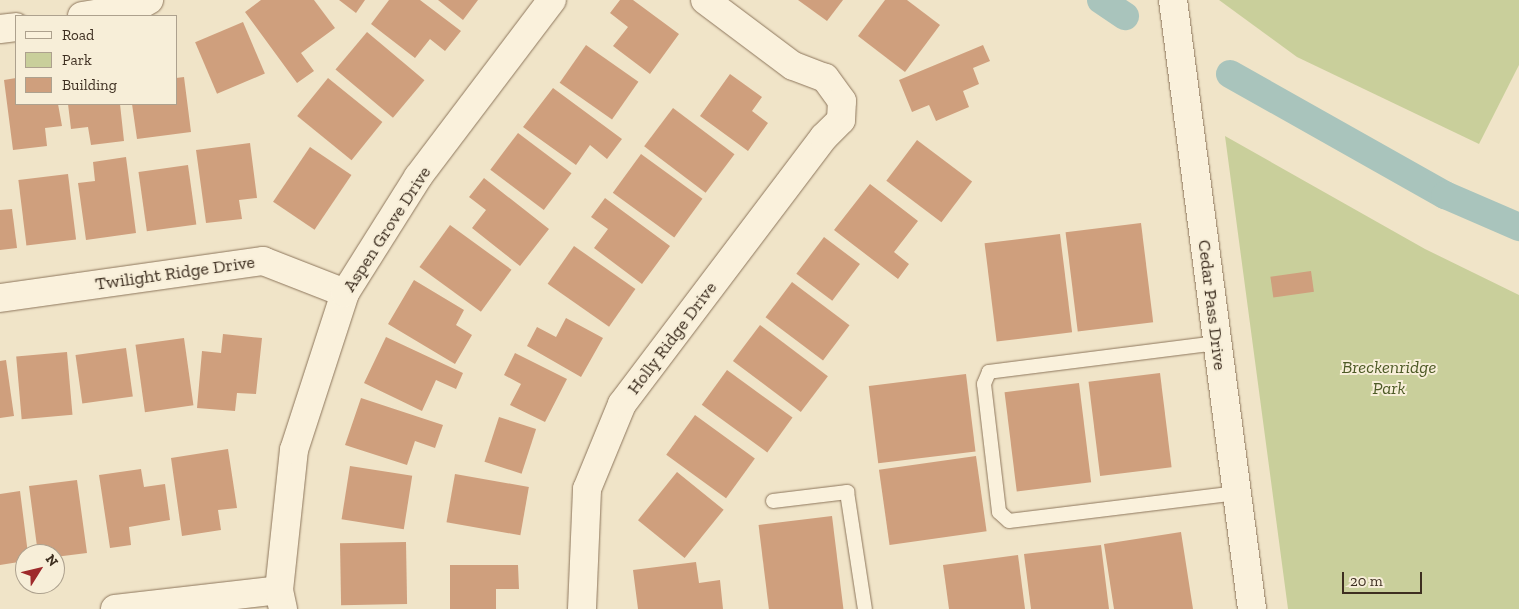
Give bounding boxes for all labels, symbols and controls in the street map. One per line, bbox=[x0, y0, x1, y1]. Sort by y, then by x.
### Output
legend bbox=[15, 15, 178, 105]
text: Road bbox=[62, 26, 94, 44]
text: Park bbox=[62, 51, 92, 69]
text: Building bbox=[62, 76, 117, 94]
street label: Aspen Grove Drive bbox=[338, 162, 436, 296]
street label: Cedar Pass Drive bbox=[1193, 238, 1231, 372]
street label: Twilight Ridge Drive bbox=[94, 251, 256, 295]
street label: Holly Ridge Drive bbox=[622, 277, 722, 399]
park label: Breckenridge Park bbox=[1342, 357, 1436, 399]
north arrow bbox=[15, 544, 65, 594]
text: N bbox=[42, 551, 62, 570]
scale bar bbox=[1344, 562, 1424, 594]
text: 20 m bbox=[1350, 572, 1383, 590]

